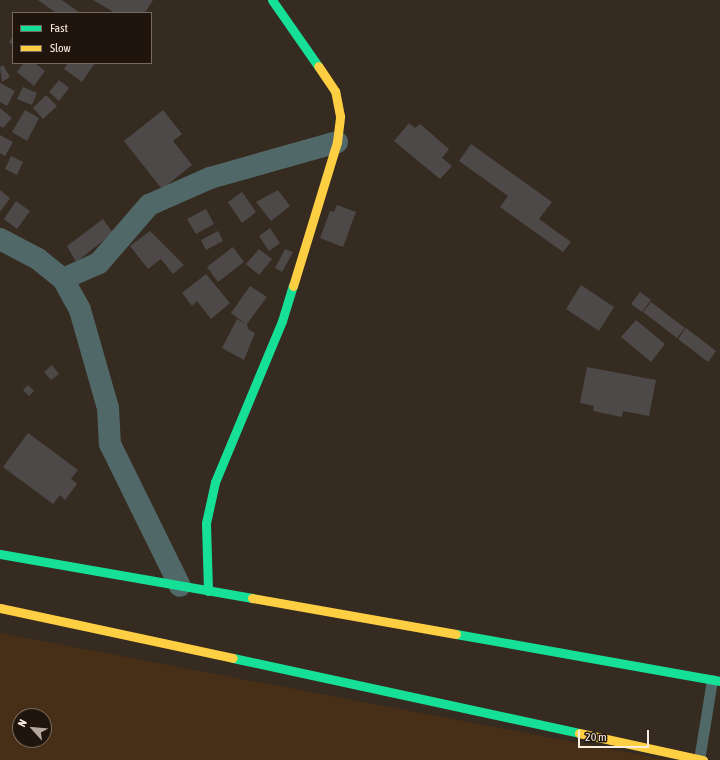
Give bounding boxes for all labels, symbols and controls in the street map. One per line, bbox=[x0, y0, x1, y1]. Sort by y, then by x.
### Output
legend bbox=[12, 12, 152, 64]
text: Fast bbox=[50, 21, 68, 35]
text: Slow bbox=[50, 41, 71, 55]
north arrow bbox=[12, 708, 52, 748]
text: N bbox=[15, 717, 29, 729]
scale bar bbox=[580, 722, 651, 748]
text: 20 m bbox=[585, 730, 607, 744]

